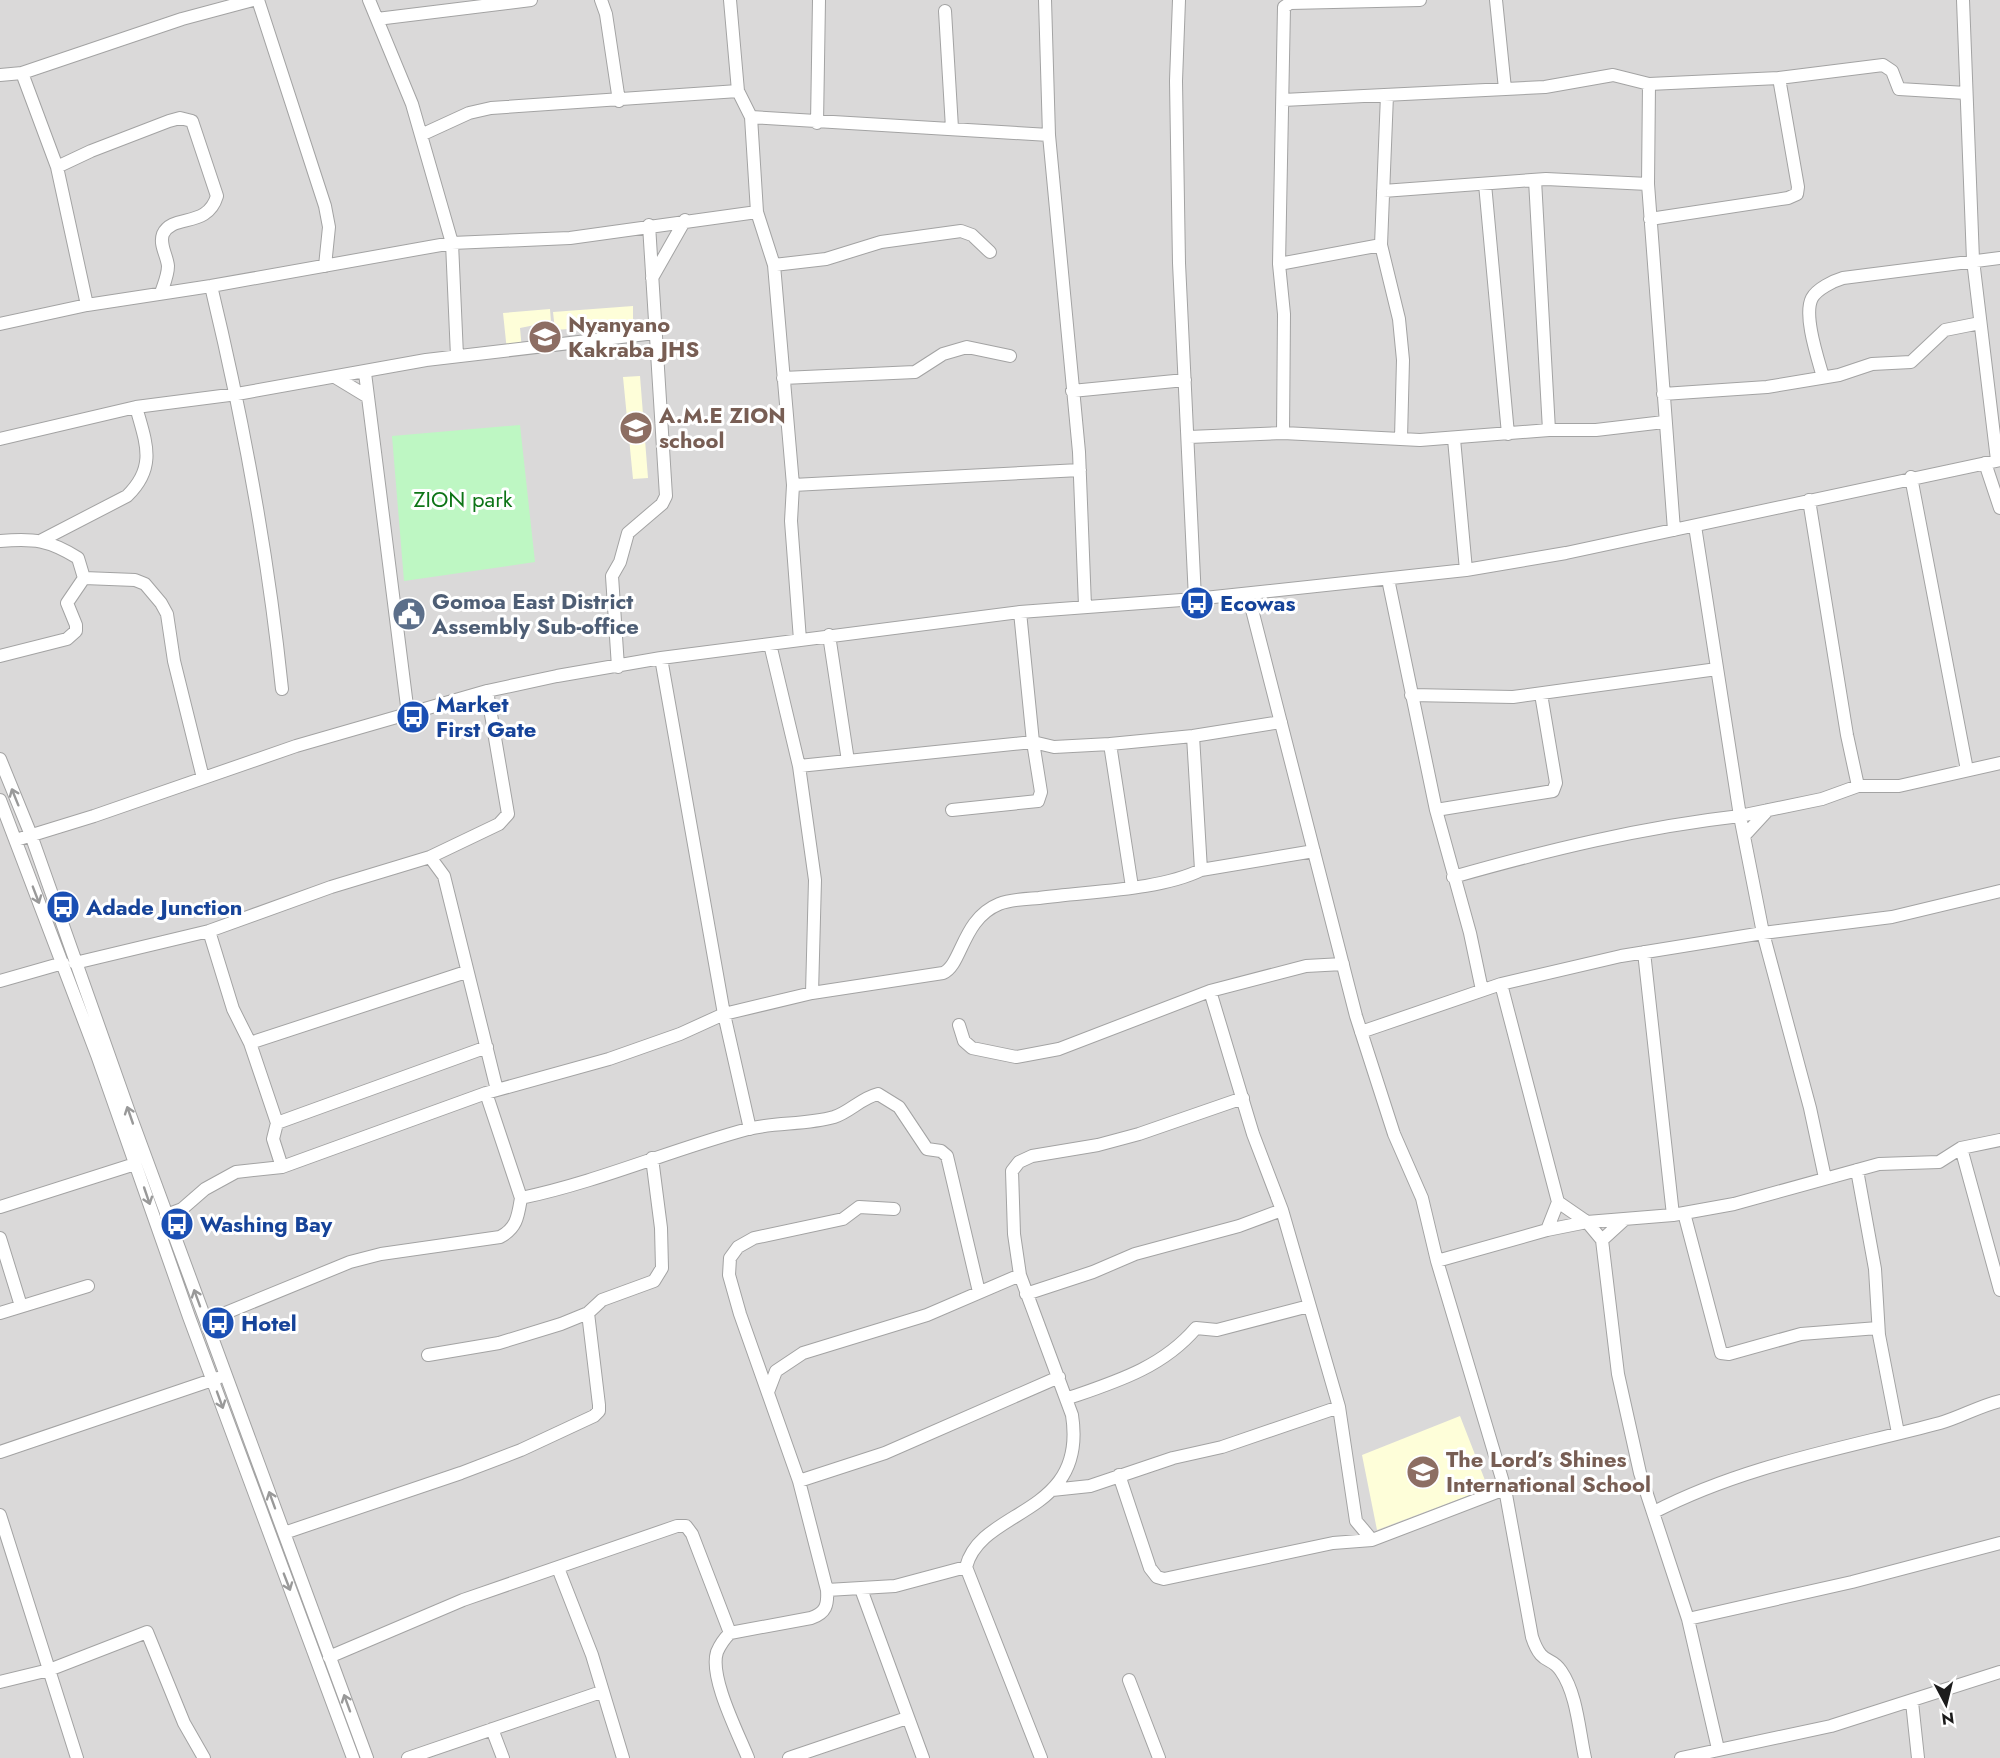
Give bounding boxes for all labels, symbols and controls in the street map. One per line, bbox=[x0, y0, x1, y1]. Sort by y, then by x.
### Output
place label: Nyanyano Kakraba JHS bbox=[568, 308, 699, 365]
school or university icon: Nyanyano Kakraba JHS bbox=[527, 319, 563, 355]
place label: A.M.E ZION school bbox=[658, 399, 786, 456]
school or university icon: A.M.E ZION school bbox=[618, 410, 654, 446]
park label: ZION park bbox=[414, 483, 513, 515]
place label: Gomoa East District Assembly Sub-office bbox=[431, 585, 639, 642]
bus stop icon: Ecowas bbox=[1179, 585, 1215, 621]
place label: Ecowas bbox=[1220, 587, 1295, 619]
public building icon: Gomoa East District Assembly Sub-office bbox=[391, 596, 427, 632]
place label: Market First Gate bbox=[436, 688, 536, 745]
bus stop icon: Market First Gate bbox=[395, 699, 431, 735]
one-way arrow bbox=[9, 788, 20, 807]
one-way arrow bbox=[32, 885, 43, 904]
bus stop icon: Adade Junction bbox=[45, 889, 81, 925]
place label: Adade Junction bbox=[85, 891, 243, 923]
one-way arrow bbox=[123, 1106, 134, 1125]
one-way arrow bbox=[142, 1186, 153, 1205]
bus stop icon: Washing Bay bbox=[159, 1206, 195, 1242]
place label: Washing Bay bbox=[200, 1208, 333, 1240]
one-way arrow bbox=[191, 1289, 202, 1308]
bus stop icon: Hotel bbox=[200, 1305, 236, 1341]
place label: Hotel bbox=[241, 1307, 297, 1339]
one-way arrow bbox=[215, 1390, 226, 1408]
place label: The Lord’s Shines International School bbox=[1446, 1443, 1651, 1500]
school or university icon: The Lord’s Shines International School bbox=[1405, 1454, 1441, 1490]
one-way arrow bbox=[266, 1492, 277, 1510]
one-way arrow bbox=[283, 1573, 294, 1591]
north arrow bbox=[1916, 1674, 1976, 1734]
one-way arrow bbox=[340, 1694, 351, 1713]
text: N bbox=[1940, 1706, 1955, 1731]

